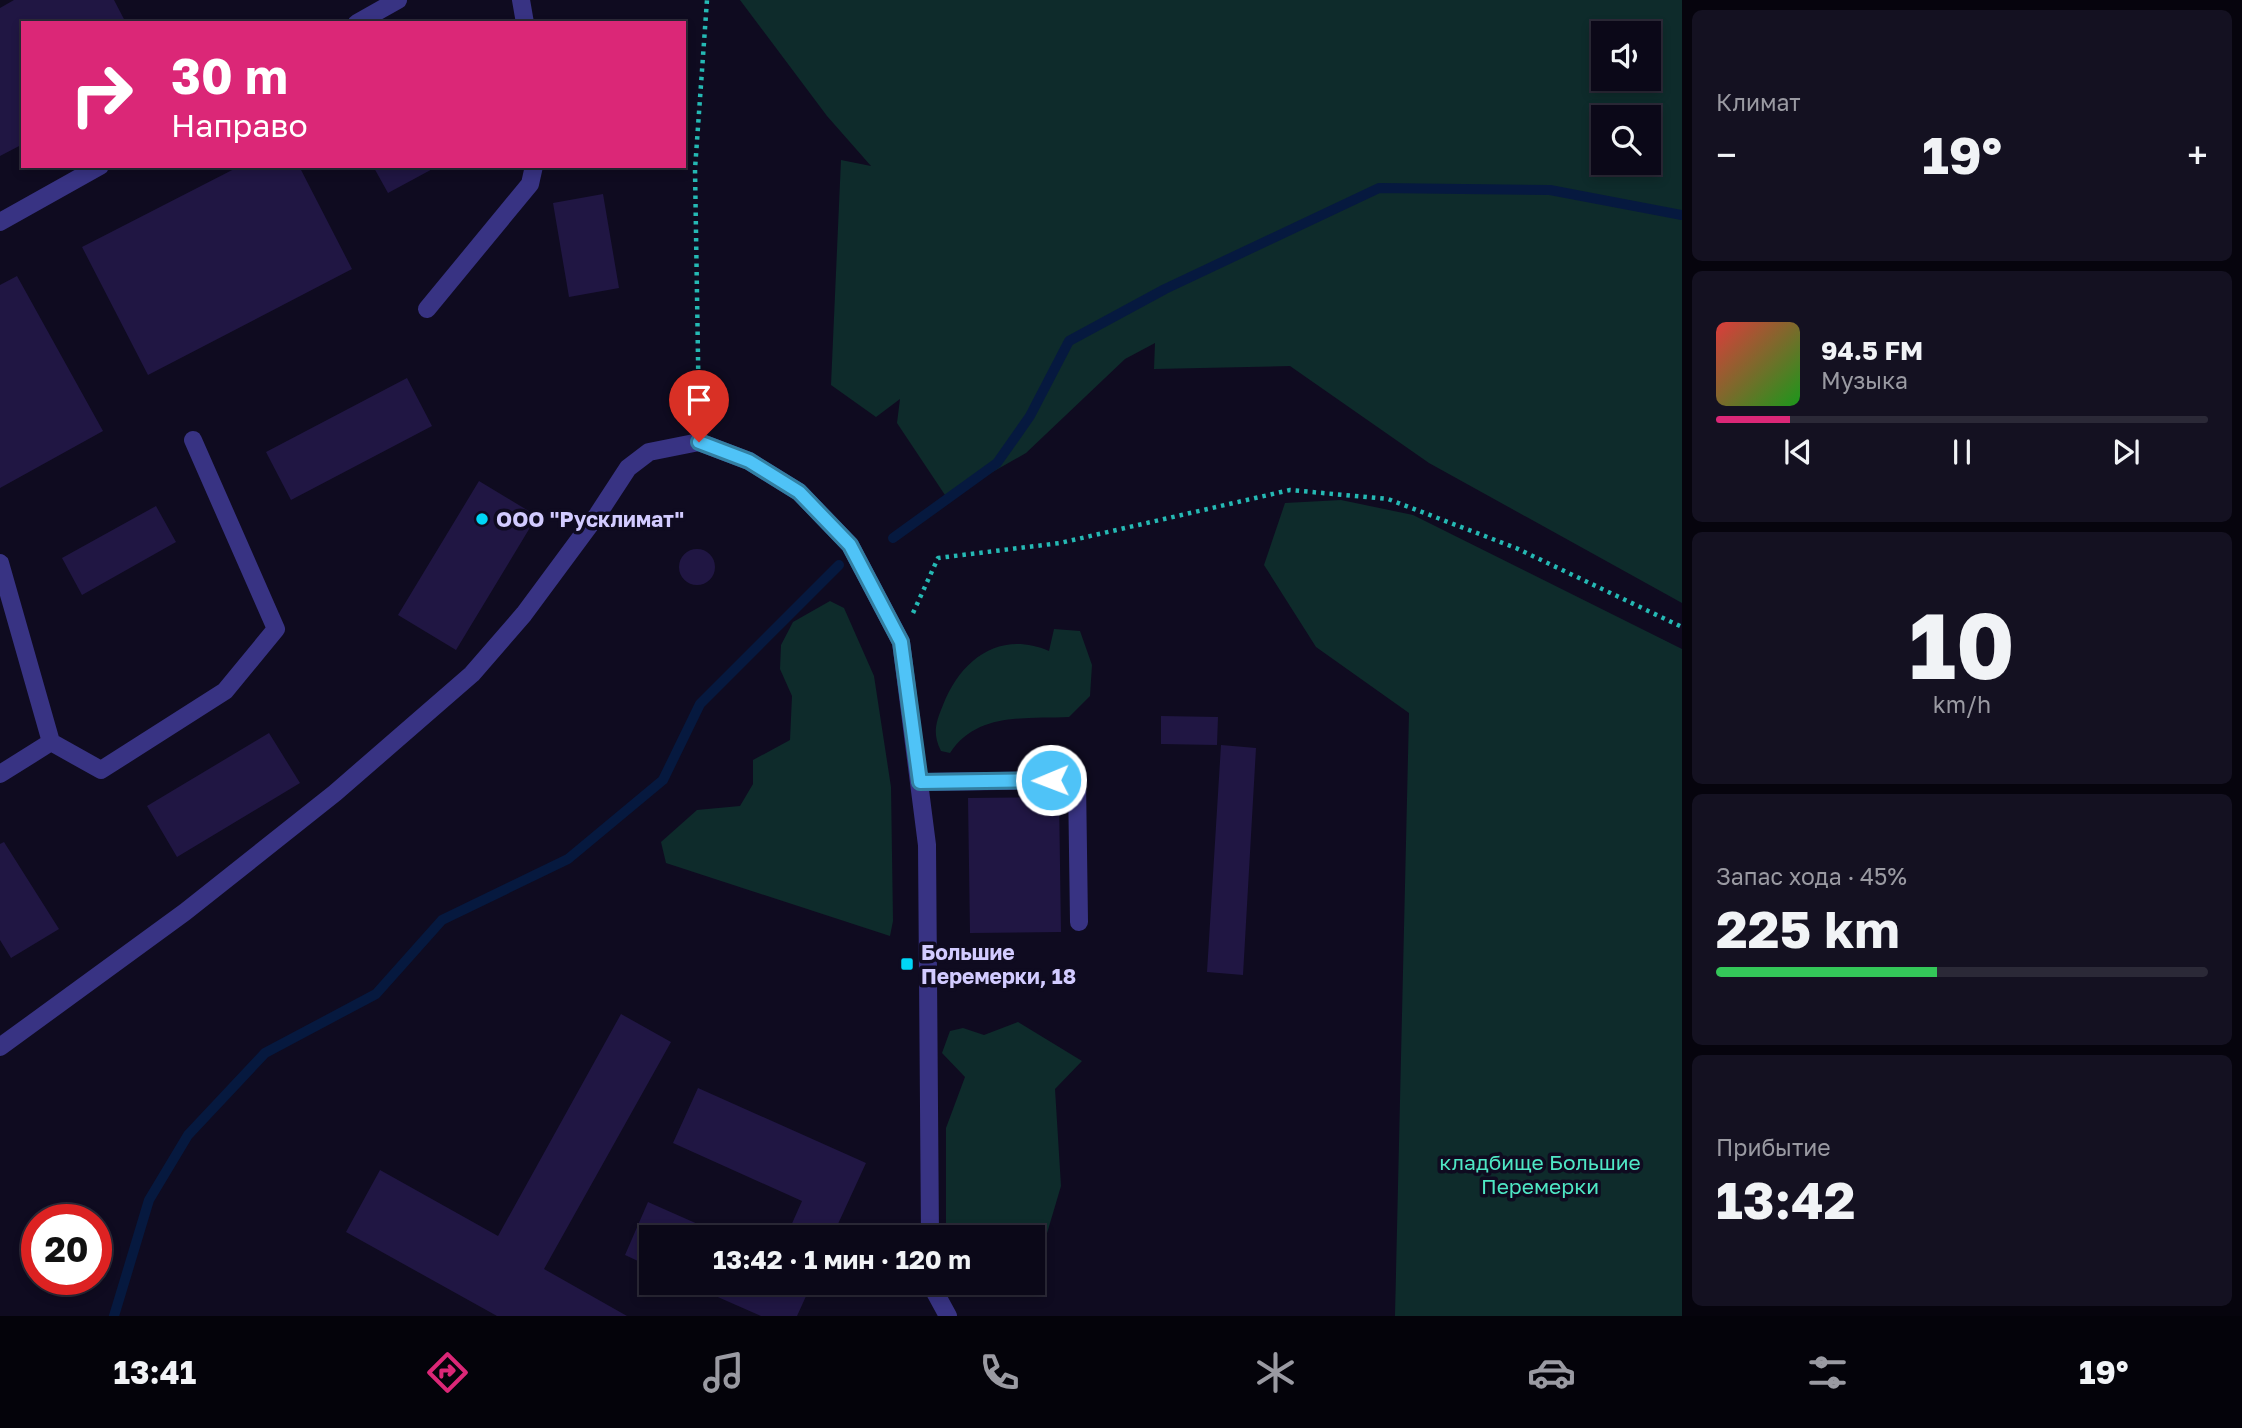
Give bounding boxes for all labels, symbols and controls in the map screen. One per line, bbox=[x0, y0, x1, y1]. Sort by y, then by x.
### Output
map controls bbox=[1591, 21, 1661, 175]
button: sound bbox=[1591, 21, 1661, 91]
text: 30 m bbox=[171, 46, 288, 105]
icon: right bbox=[56, 49, 147, 140]
text: Климат bbox=[1716, 88, 1801, 116]
button: search bbox=[1591, 105, 1661, 175]
text: Направо bbox=[171, 106, 308, 144]
text: 19° bbox=[1922, 123, 2002, 185]
text: − bbox=[1716, 132, 1737, 177]
text: + bbox=[2187, 132, 2208, 177]
text: 94.5 FM bbox=[1821, 335, 1923, 366]
text: Музыка bbox=[1821, 366, 1908, 394]
pin bbox=[669, 370, 729, 442]
icon: arrive bbox=[680, 381, 718, 419]
icon: previous bbox=[1779, 433, 1817, 471]
icon: pause bbox=[1943, 433, 1981, 471]
icon: next bbox=[2107, 433, 2145, 471]
place label: ООО "Русклимат" bbox=[496, 506, 684, 532]
marker: ООО "Русклимат" bbox=[474, 511, 490, 527]
text: 10 bbox=[1909, 590, 2015, 699]
text: km/h bbox=[1933, 690, 1991, 718]
position arrow bbox=[1014, 743, 1088, 817]
text: Запас хода · 45% bbox=[1716, 862, 1907, 890]
text: 225 km bbox=[1716, 897, 1900, 959]
place label: Большие Перемерки, 18 bbox=[921, 939, 1076, 989]
marker: Большие Перемерки, 18 bbox=[899, 956, 915, 972]
text: Прибытие bbox=[1716, 1133, 1831, 1161]
park label: кладбище Большие Перемерки bbox=[1439, 1149, 1641, 1199]
text: 13:42 bbox=[1716, 1168, 1855, 1230]
speed limit sign: 20 bbox=[21, 1204, 112, 1295]
text: 13:42 · 1 мин · 120 m bbox=[713, 1244, 971, 1275]
icon: directions bbox=[423, 1348, 472, 1397]
icon: music bbox=[699, 1348, 748, 1397]
icon: phone bbox=[975, 1348, 1024, 1397]
icon: climate bbox=[1251, 1348, 1300, 1397]
icon: car bbox=[1527, 1348, 1576, 1397]
icon: filters bbox=[1803, 1348, 1852, 1397]
text: 13:41 bbox=[113, 1353, 196, 1391]
text: 19° bbox=[2079, 1353, 2128, 1391]

